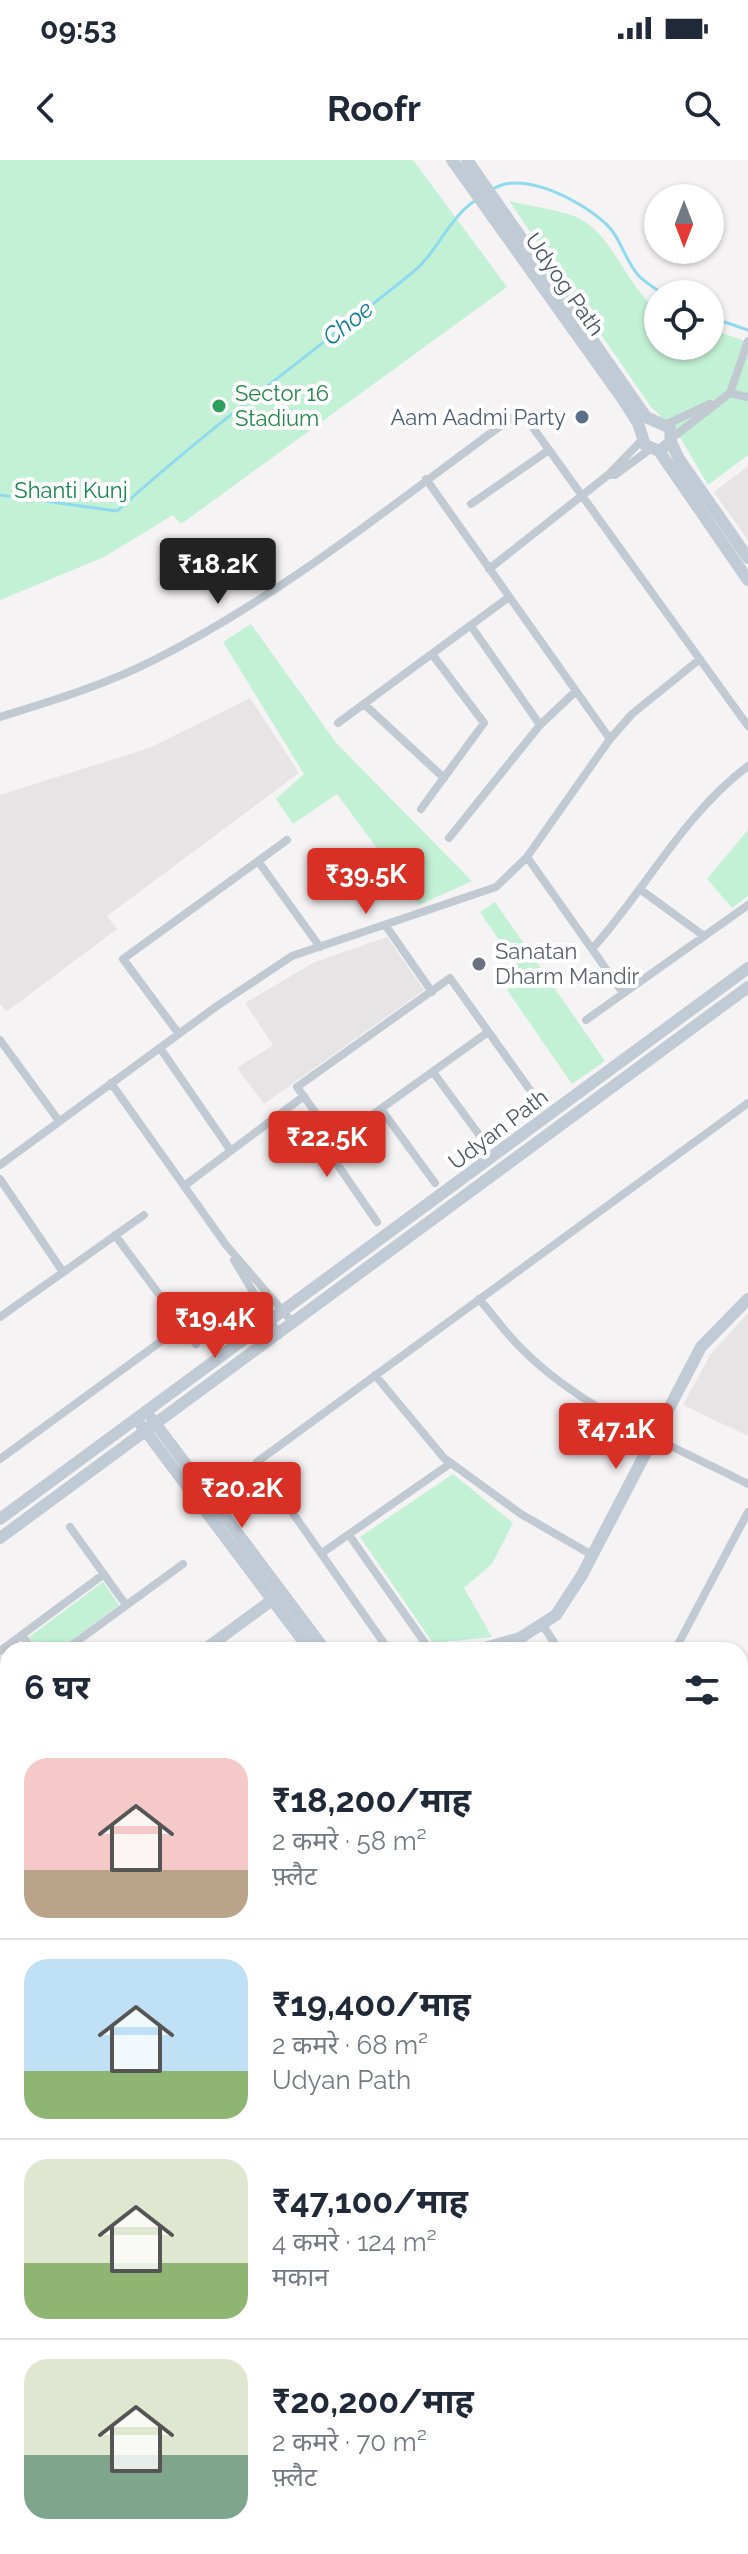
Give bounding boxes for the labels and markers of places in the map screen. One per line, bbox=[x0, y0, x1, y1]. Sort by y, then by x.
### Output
place label: Sector 16 Stadium bbox=[235, 380, 329, 431]
marker: Sector 16 Stadium bbox=[210, 397, 228, 415]
place label: Aam Aadmi Party bbox=[391, 404, 566, 430]
marker: Aam Aadmi Party bbox=[573, 408, 591, 426]
pin: ₹18.2K bbox=[153, 538, 283, 606]
pin: ₹39.5K bbox=[301, 848, 431, 916]
place label: Sanatan Dharm Mandir bbox=[495, 938, 640, 989]
marker: Sanatan Dharm Mandir bbox=[470, 955, 488, 973]
pin: ₹22.5K bbox=[262, 1111, 392, 1179]
pin: ₹19.4K bbox=[150, 1292, 280, 1360]
pin: ₹47.1K bbox=[551, 1403, 681, 1471]
pin: ₹20.2K bbox=[177, 1462, 307, 1530]

